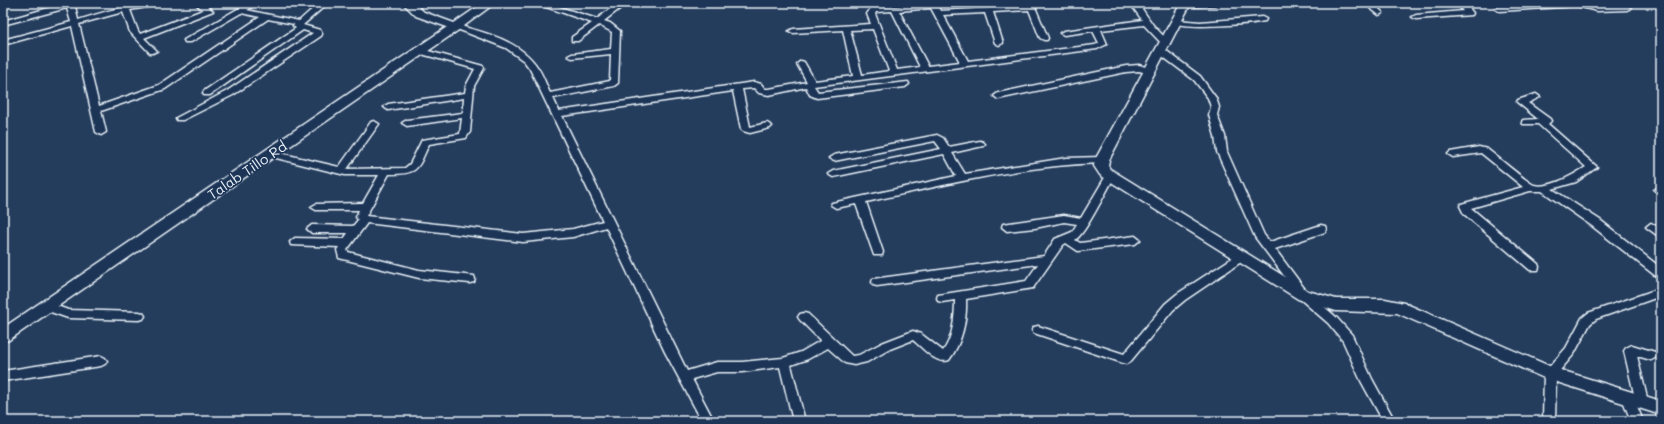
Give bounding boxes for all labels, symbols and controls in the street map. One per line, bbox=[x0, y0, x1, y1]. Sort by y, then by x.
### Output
street label: Talab Tillo Rd bbox=[204, 136, 291, 204]

